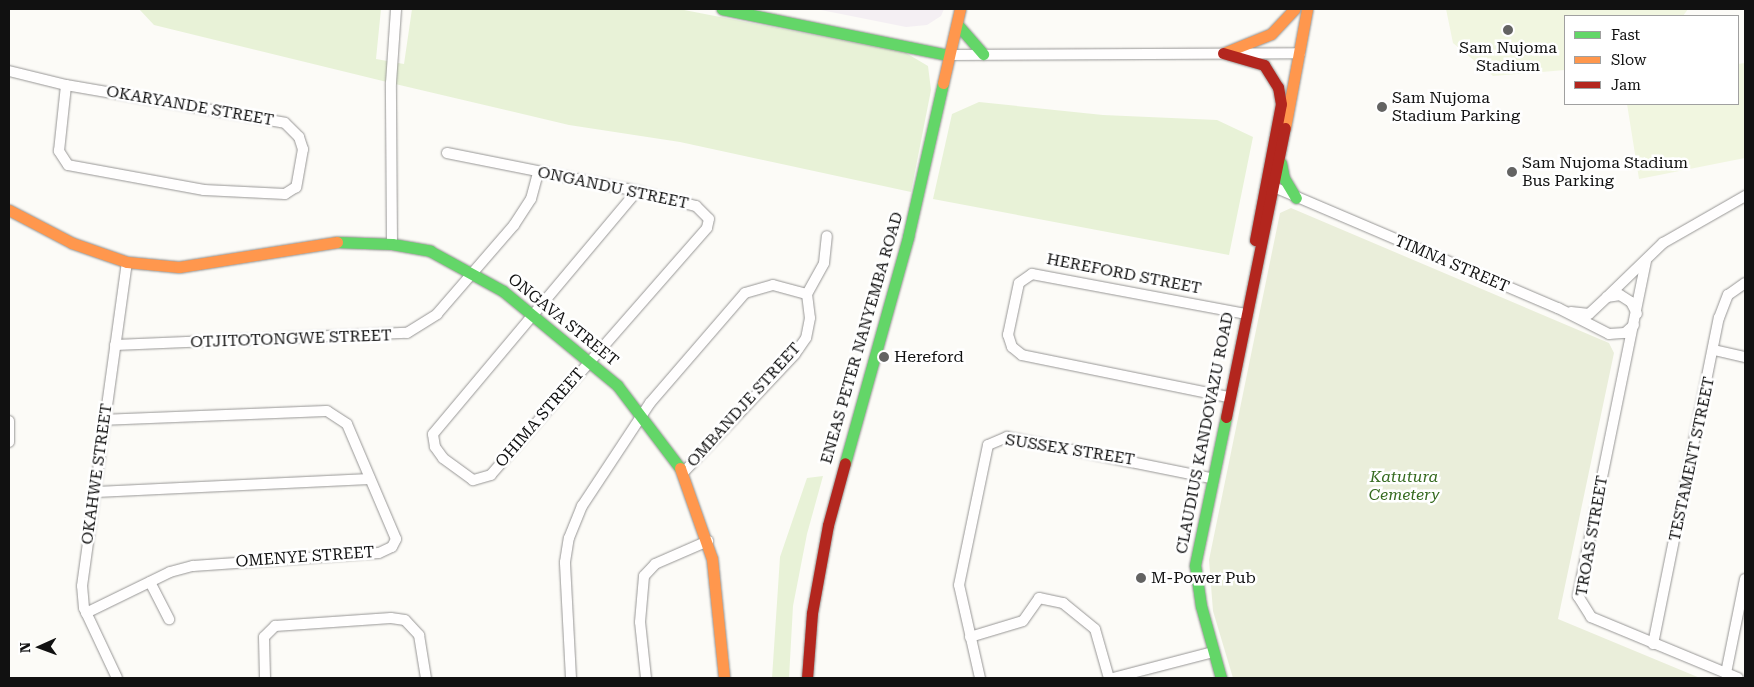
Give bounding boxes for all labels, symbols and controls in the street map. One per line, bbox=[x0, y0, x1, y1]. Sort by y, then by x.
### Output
legend bbox=[1564, 15, 1739, 105]
marker: Sam Nujoma Stadium bbox=[1502, 24, 1514, 36]
text: Fast bbox=[1611, 26, 1640, 44]
place label: Sam Nujoma Stadium bbox=[1459, 38, 1557, 76]
text: Slow bbox=[1611, 51, 1646, 69]
text: Jam bbox=[1611, 76, 1641, 94]
street label: OKARYANDE STREET bbox=[105, 82, 275, 130]
place label: Sam Nujoma Stadium Parking bbox=[1392, 88, 1520, 126]
marker: Sam Nujoma Stadium Parking bbox=[1376, 101, 1388, 113]
place label: Sam Nujoma Stadium Bus Parking bbox=[1522, 153, 1688, 191]
street label: ONGANDU STREET bbox=[536, 163, 690, 213]
marker: Sam Nujoma Stadium Bus Parking bbox=[1506, 166, 1518, 178]
street label: ENEAS PETER NANYEMBA ROAD bbox=[817, 210, 907, 466]
street label: TIMNA STREET bbox=[1392, 231, 1512, 297]
street label: HEREFORD STREET bbox=[1045, 250, 1203, 298]
street label: ONGAVA STREET bbox=[504, 270, 622, 370]
street label: CLAUDIUS KANDOVAZU ROAD bbox=[1172, 310, 1238, 556]
street label: OTJITOTONGWE STREET bbox=[190, 326, 392, 352]
street label: OMBANDJE STREET bbox=[683, 339, 805, 471]
place label: Hereford bbox=[894, 347, 964, 367]
marker: Hereford bbox=[878, 351, 890, 363]
street label: OHIMA STREET bbox=[492, 364, 588, 472]
street label: TESTAMENT STREET bbox=[1665, 375, 1719, 543]
street label: OKAHWE STREET bbox=[78, 402, 116, 546]
street label: SUSSEX STREET bbox=[1004, 430, 1136, 470]
park label: Katutura Cemetery bbox=[1369, 467, 1439, 505]
street label: TROAS STREET bbox=[1572, 474, 1612, 598]
street label: OMENYE STREET bbox=[235, 543, 375, 571]
place label: M-Power Pub bbox=[1151, 568, 1256, 588]
marker: M-Power Pub bbox=[1135, 572, 1147, 584]
north arrow bbox=[15, 622, 65, 672]
text: N bbox=[17, 642, 33, 653]

